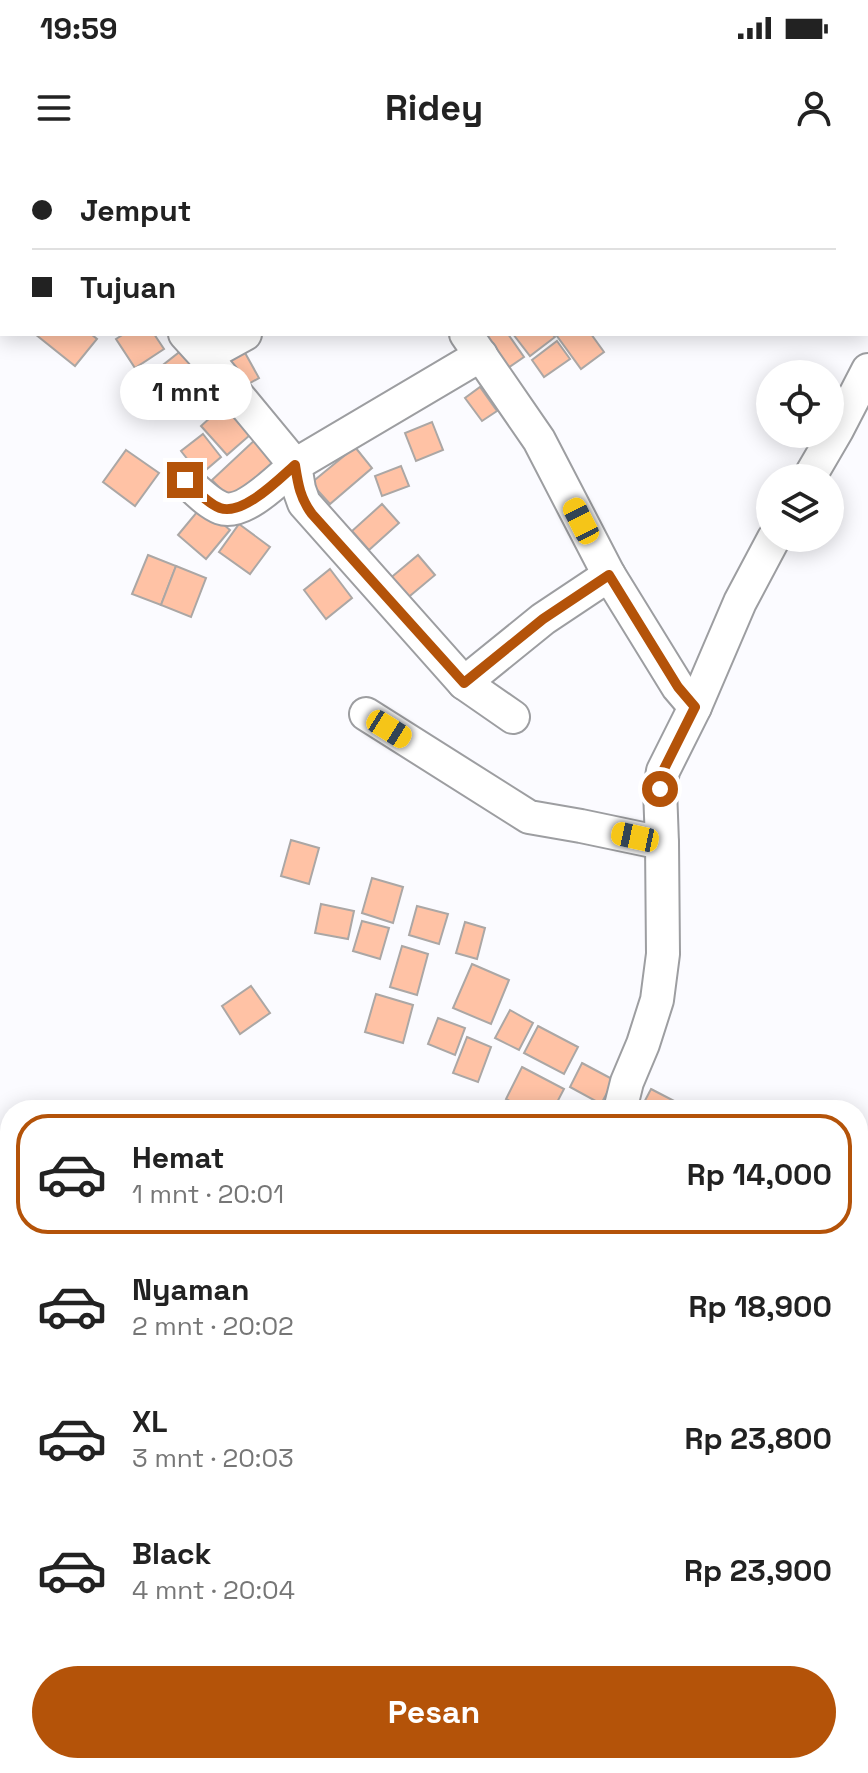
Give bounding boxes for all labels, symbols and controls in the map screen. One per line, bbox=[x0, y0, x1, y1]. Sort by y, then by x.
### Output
text: 19:59 bbox=[40, 9, 118, 48]
text: Ridey bbox=[385, 85, 483, 131]
icon: menu bbox=[32, 86, 76, 130]
icon: person bbox=[792, 86, 836, 130]
text: Jemput bbox=[80, 191, 191, 230]
text: Tujuan bbox=[80, 268, 176, 307]
map controls bbox=[756, 360, 844, 552]
button: locate bbox=[756, 360, 844, 448]
callout: 1 mnt bbox=[119, 364, 251, 420]
text: 1 mnt bbox=[152, 375, 220, 409]
route end bbox=[167, 462, 203, 498]
button: layers bbox=[756, 464, 844, 552]
car bbox=[559, 494, 603, 548]
car bbox=[362, 706, 416, 752]
route start bbox=[642, 771, 678, 807]
car bbox=[609, 820, 661, 854]
icon: car bbox=[36, 1138, 108, 1210]
text: Hemat bbox=[132, 1138, 225, 1177]
text: Rp 14,000 bbox=[687, 1155, 832, 1194]
text: 1 mnt · 20:01 bbox=[132, 1177, 284, 1211]
icon: car bbox=[36, 1270, 108, 1342]
text: Nyaman bbox=[132, 1270, 249, 1309]
text: Rp 18,900 bbox=[689, 1287, 832, 1326]
text: 2 mnt · 20:02 bbox=[132, 1309, 294, 1343]
icon: car bbox=[36, 1402, 108, 1474]
text: XL bbox=[132, 1402, 168, 1441]
text: Rp 23,800 bbox=[685, 1419, 832, 1458]
text: 3 mnt · 20:03 bbox=[132, 1441, 294, 1475]
icon: car bbox=[36, 1534, 108, 1606]
text: Black bbox=[132, 1534, 211, 1573]
text: Rp 23,900 bbox=[684, 1551, 832, 1590]
text: 4 mnt · 20:04 bbox=[132, 1573, 295, 1607]
button: Pesan bbox=[32, 1666, 836, 1758]

